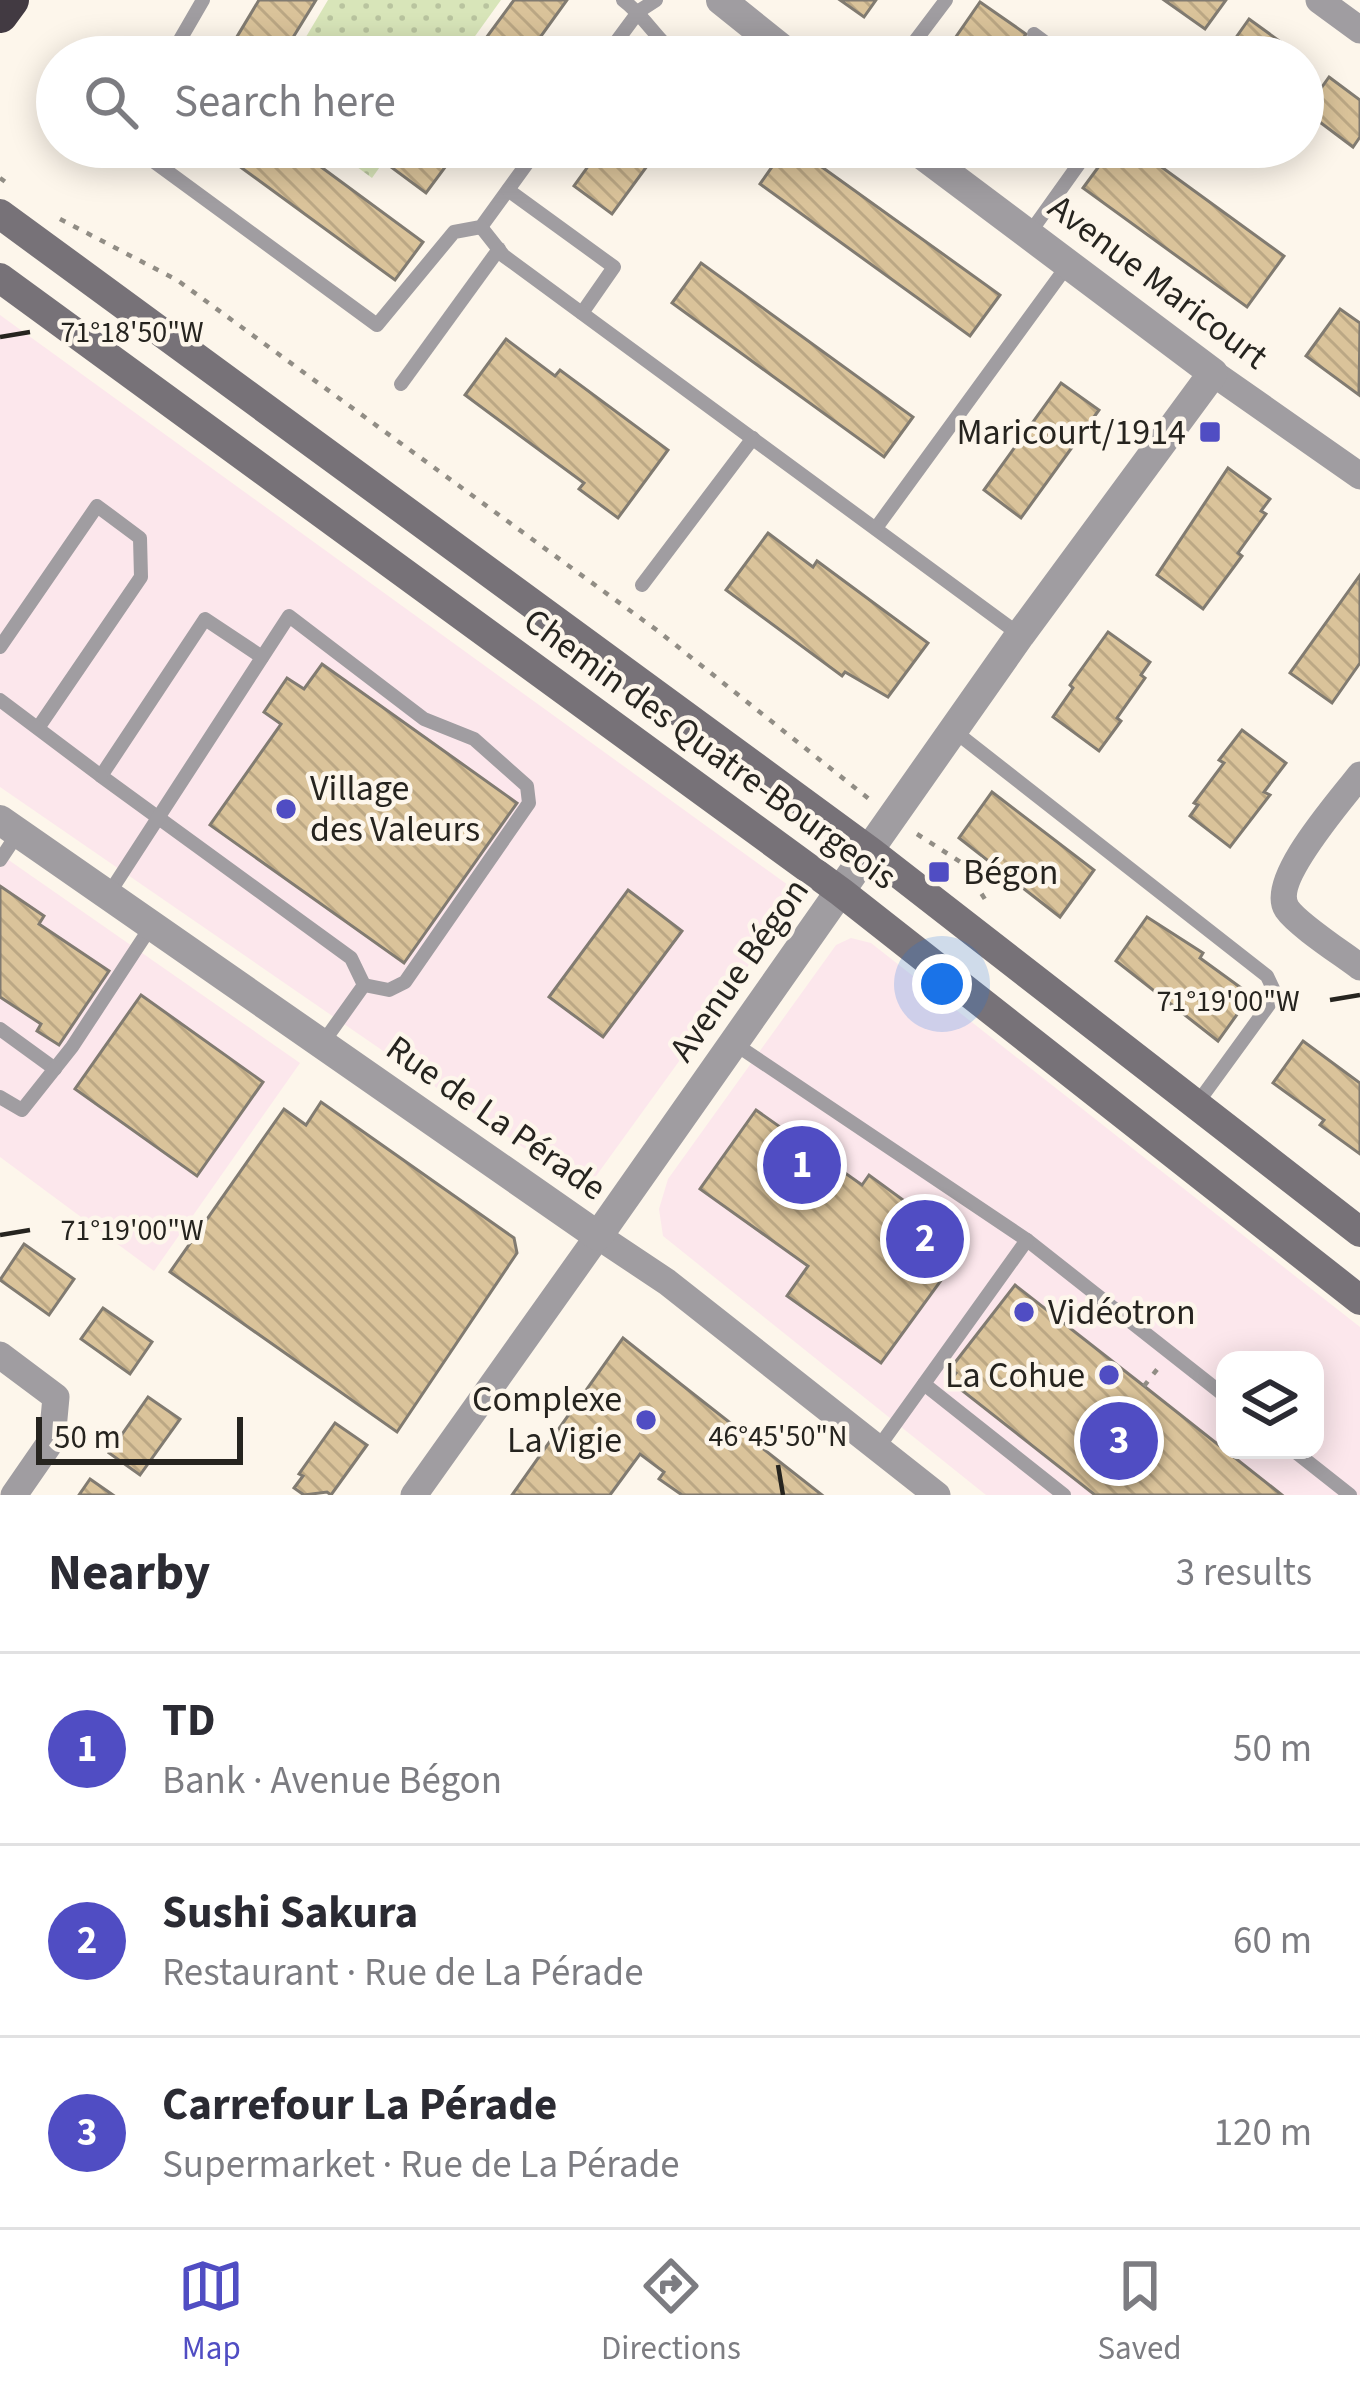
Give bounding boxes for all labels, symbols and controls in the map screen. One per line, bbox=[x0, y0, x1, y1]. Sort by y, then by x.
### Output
search box bbox=[36, 36, 1324, 168]
icon: search bbox=[78, 69, 144, 135]
text: Search here bbox=[174, 70, 396, 134]
street label: Avenue Maricourt bbox=[1038, 182, 1278, 382]
text: 71°18'50"W bbox=[60, 311, 204, 354]
place label: Maricourt/1914 bbox=[956, 407, 1186, 458]
marker: Maricourt/1914 bbox=[1197, 419, 1223, 445]
street label: Chemin des Quatre-Bourgeois bbox=[513, 596, 907, 902]
place label: Village des Valeurs bbox=[310, 763, 480, 855]
marker: Village des Valeurs bbox=[273, 796, 299, 822]
place label: Bégon bbox=[963, 847, 1059, 898]
marker: Bégon bbox=[926, 859, 952, 885]
street label: Avenue Bégon bbox=[657, 868, 821, 1072]
your location bbox=[912, 954, 972, 1014]
text: 71°19'00"W bbox=[1156, 980, 1300, 1023]
street label: Rue de La Pérade bbox=[376, 1023, 616, 1213]
pin: 1 bbox=[763, 1120, 841, 1210]
pin: 2 bbox=[886, 1194, 964, 1284]
text: 71°19'00"W bbox=[60, 1209, 204, 1252]
place label: Vidéotron bbox=[1048, 1287, 1196, 1338]
marker: Vidéotron bbox=[1011, 1299, 1037, 1325]
place label: La Cohue bbox=[945, 1350, 1085, 1401]
map controls bbox=[1216, 1351, 1324, 1459]
button: layers bbox=[1216, 1351, 1324, 1459]
marker: La Cohue bbox=[1096, 1362, 1122, 1388]
place label: Complexe La Vigie bbox=[472, 1374, 622, 1466]
pin: 3 bbox=[1080, 1396, 1158, 1486]
marker: Complexe La Vigie bbox=[633, 1407, 659, 1433]
scale bar bbox=[36, 1411, 243, 1464]
text: 50 m bbox=[54, 1414, 121, 1461]
text: 46°45'50"N bbox=[708, 1415, 848, 1458]
text: Nearby bbox=[48, 1537, 210, 1609]
text: 3 results bbox=[1176, 1545, 1312, 1601]
text: TD bbox=[162, 1689, 216, 1753]
text: 1 bbox=[77, 1721, 97, 1777]
text: 50 m bbox=[1233, 1721, 1312, 1777]
text: Bank · Avenue Bégon bbox=[162, 1753, 502, 1809]
text: Sushi Sakura bbox=[162, 1881, 418, 1945]
text: 2 bbox=[77, 1913, 97, 1969]
text: 60 m bbox=[1233, 1913, 1312, 1969]
text: Restaurant · Rue de La Pérade bbox=[162, 1945, 644, 2001]
text: Carrefour La Pérade bbox=[162, 2073, 557, 2137]
text: 3 bbox=[77, 2105, 97, 2161]
text: 120 m bbox=[1214, 2105, 1312, 2161]
text: Supermarket · Rue de La Pérade bbox=[162, 2137, 680, 2193]
tab: Map bbox=[178, 2253, 244, 2372]
tab: Directions bbox=[601, 2253, 741, 2372]
tab: Saved bbox=[1097, 2253, 1182, 2372]

